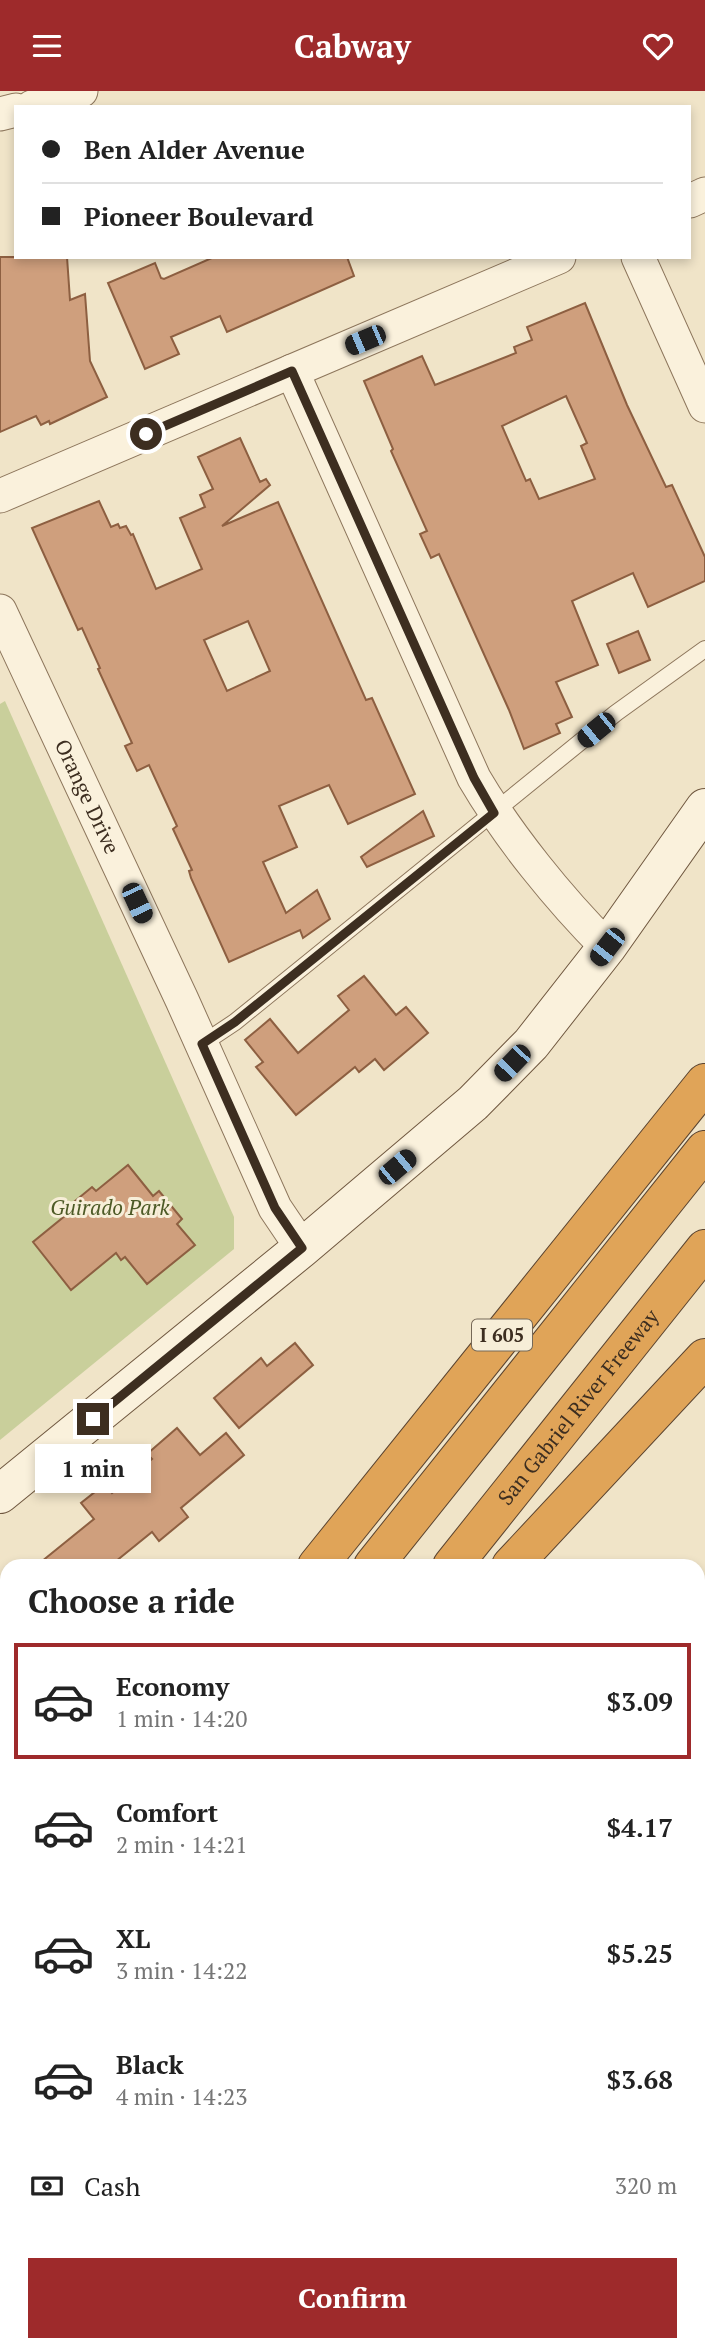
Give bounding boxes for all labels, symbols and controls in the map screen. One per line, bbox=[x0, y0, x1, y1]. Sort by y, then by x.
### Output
text: Cabway bbox=[294, 25, 411, 67]
icon: menu bbox=[28, 27, 66, 65]
icon: heart bbox=[639, 27, 677, 65]
text: Ben Alder Avenue bbox=[84, 132, 305, 166]
text: Pioneer Boulevard bbox=[84, 199, 314, 233]
car bbox=[342, 322, 389, 358]
route start bbox=[130, 418, 162, 450]
car bbox=[574, 709, 619, 751]
street label: Orange Drive bbox=[49, 734, 127, 858]
car bbox=[119, 880, 156, 926]
car bbox=[586, 924, 629, 970]
car bbox=[490, 1041, 535, 1085]
car bbox=[375, 1145, 420, 1189]
park label: Guirado Park bbox=[50, 1193, 171, 1221]
street label: San Gabriel River Freeway bbox=[491, 1303, 665, 1511]
road number: I 605 bbox=[472, 1319, 532, 1351]
route end bbox=[77, 1403, 109, 1435]
callout: 1 min bbox=[35, 1443, 151, 1493]
text: 1 min bbox=[62, 1453, 124, 1484]
text: Choose a ride bbox=[28, 1580, 235, 1622]
text: Economy bbox=[116, 1669, 229, 1703]
icon: car bbox=[32, 1670, 95, 1733]
text: $3.09 bbox=[607, 1684, 673, 1718]
text: 1 min · 14:20 bbox=[116, 1703, 248, 1734]
text: Comfort bbox=[116, 1795, 218, 1829]
icon: car bbox=[32, 1796, 95, 1859]
text: $4.17 bbox=[607, 1810, 673, 1844]
text: 2 min · 14:21 bbox=[116, 1829, 248, 1860]
text: XL bbox=[116, 1921, 150, 1955]
icon: car bbox=[32, 1922, 95, 1985]
text: $5.25 bbox=[607, 1936, 673, 1970]
text: 3 min · 14:22 bbox=[116, 1955, 248, 1986]
text: Black bbox=[116, 2047, 184, 2081]
icon: car bbox=[32, 2048, 95, 2111]
text: $3.68 bbox=[607, 2062, 673, 2096]
text: 4 min · 14:23 bbox=[116, 2081, 248, 2112]
icon: cash bbox=[28, 2167, 66, 2205]
text: Cash bbox=[84, 2169, 140, 2203]
text: 320 m bbox=[615, 2170, 677, 2201]
button: Confirm bbox=[28, 2258, 677, 2338]

